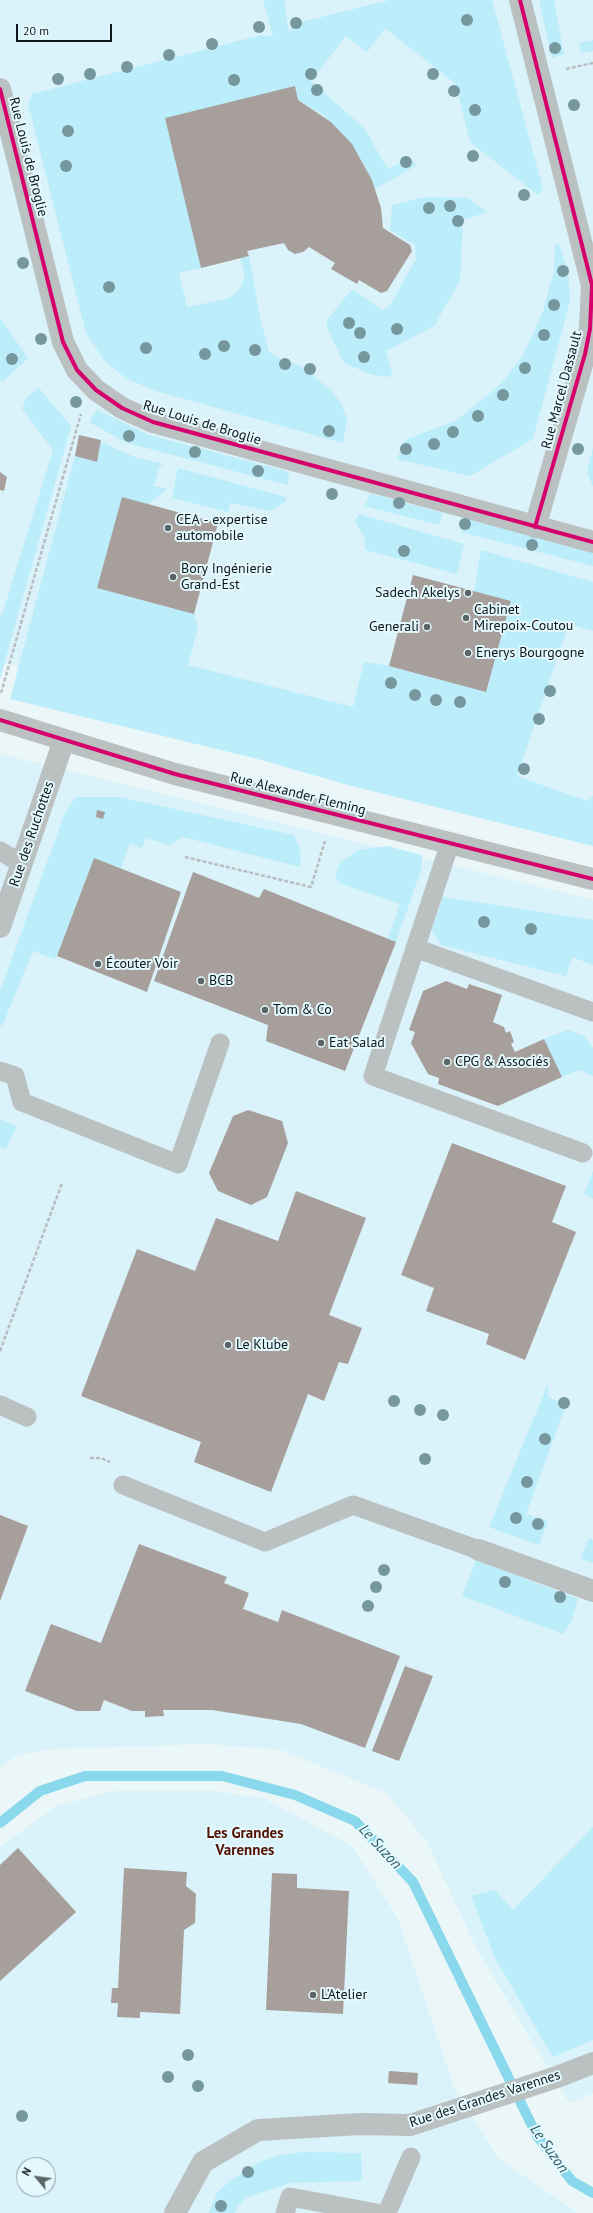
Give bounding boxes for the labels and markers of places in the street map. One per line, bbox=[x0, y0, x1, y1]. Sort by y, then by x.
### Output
place label: CEA - expertise automobile bbox=[176, 512, 268, 544]
marker: CEA - expertise automobile bbox=[163, 523, 173, 533]
place label: Bory Ingénierie Grand-Est bbox=[181, 561, 272, 594]
marker: Bory Ingénierie Grand-Est bbox=[168, 572, 178, 582]
place label: Sadech Akelys bbox=[375, 585, 460, 601]
marker: Sadech Akelys bbox=[463, 588, 473, 598]
place label: Cabinet Mirepoix-Coutou bbox=[474, 602, 573, 634]
marker: Cabinet Mirepoix-Coutou bbox=[461, 613, 471, 623]
place label: Generali bbox=[369, 619, 419, 635]
marker: Generali bbox=[422, 622, 432, 632]
place label: Enerys Bourgogne bbox=[476, 645, 584, 661]
marker: Enerys Bourgogne bbox=[463, 648, 473, 658]
place label: Écouter Voir bbox=[106, 956, 178, 972]
marker: Écouter Voir bbox=[93, 959, 103, 969]
place label: BCB bbox=[209, 973, 233, 989]
marker: BCB bbox=[196, 976, 206, 986]
place label: Tom & Co bbox=[273, 1002, 332, 1018]
marker: Tom & Co bbox=[260, 1005, 270, 1015]
place label: Eat Salad bbox=[329, 1035, 385, 1051]
marker: Eat Salad bbox=[316, 1038, 326, 1048]
place label: CPG & Associés bbox=[455, 1054, 549, 1070]
marker: CPG & Associés bbox=[442, 1057, 452, 1067]
place label: Le Klube bbox=[236, 1337, 288, 1353]
marker: Le Klube bbox=[223, 1340, 233, 1350]
place label: L'Atelier bbox=[321, 1987, 367, 2003]
marker: L'Atelier bbox=[308, 1990, 318, 2000]

